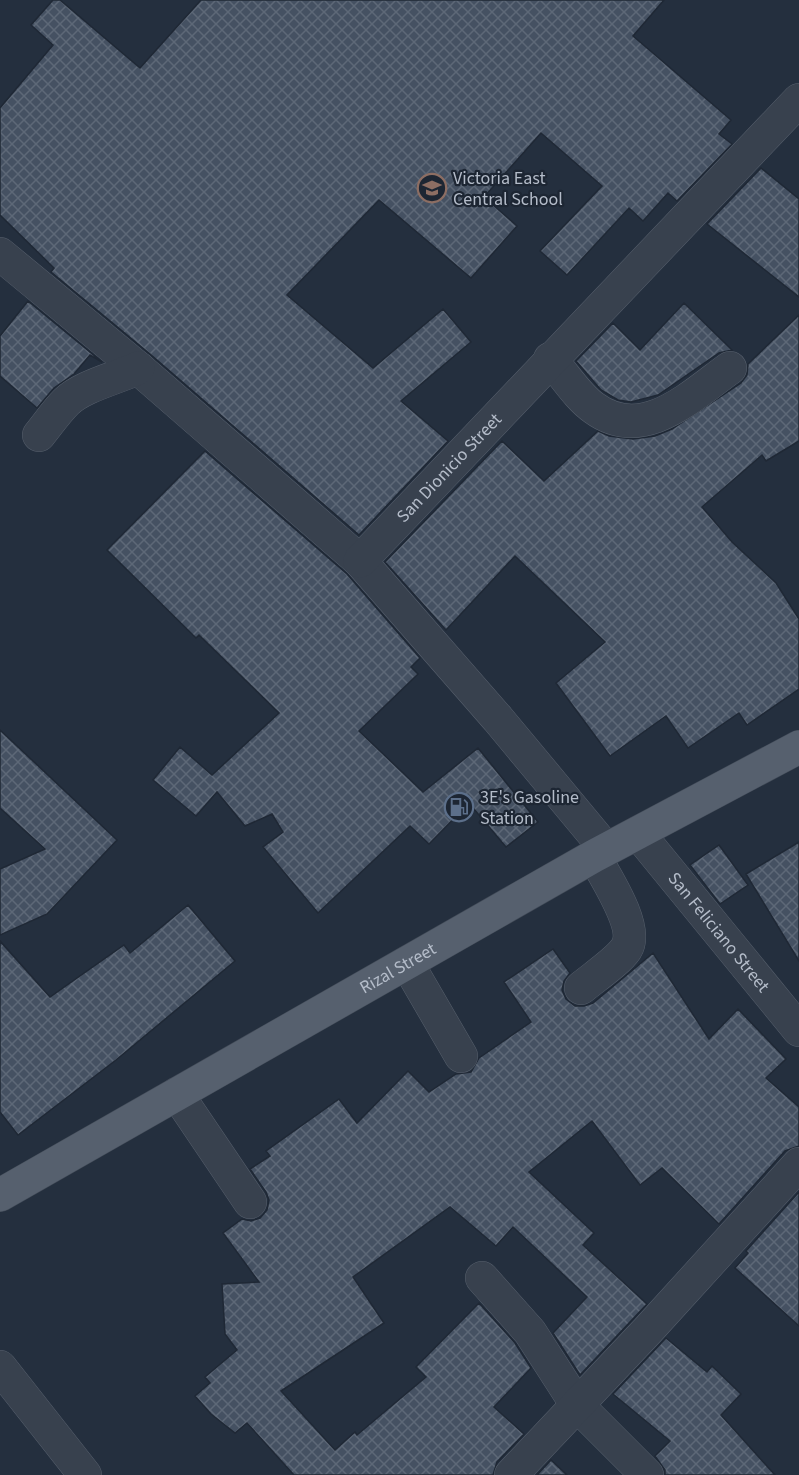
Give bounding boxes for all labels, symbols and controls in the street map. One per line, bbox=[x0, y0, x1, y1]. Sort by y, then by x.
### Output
place label: Victoria East Central School bbox=[453, 166, 563, 212]
school or university icon: Victoria East Central School bbox=[416, 172, 448, 204]
street label: San Dionicio Street bbox=[391, 407, 507, 528]
place label: 3E's Gasoline Station bbox=[480, 785, 579, 831]
fuel station icon: 3E's Gasoline Station bbox=[443, 791, 475, 823]
street label: San Feliciano Street bbox=[662, 867, 776, 998]
street label: Rizal Street bbox=[355, 936, 441, 1000]

